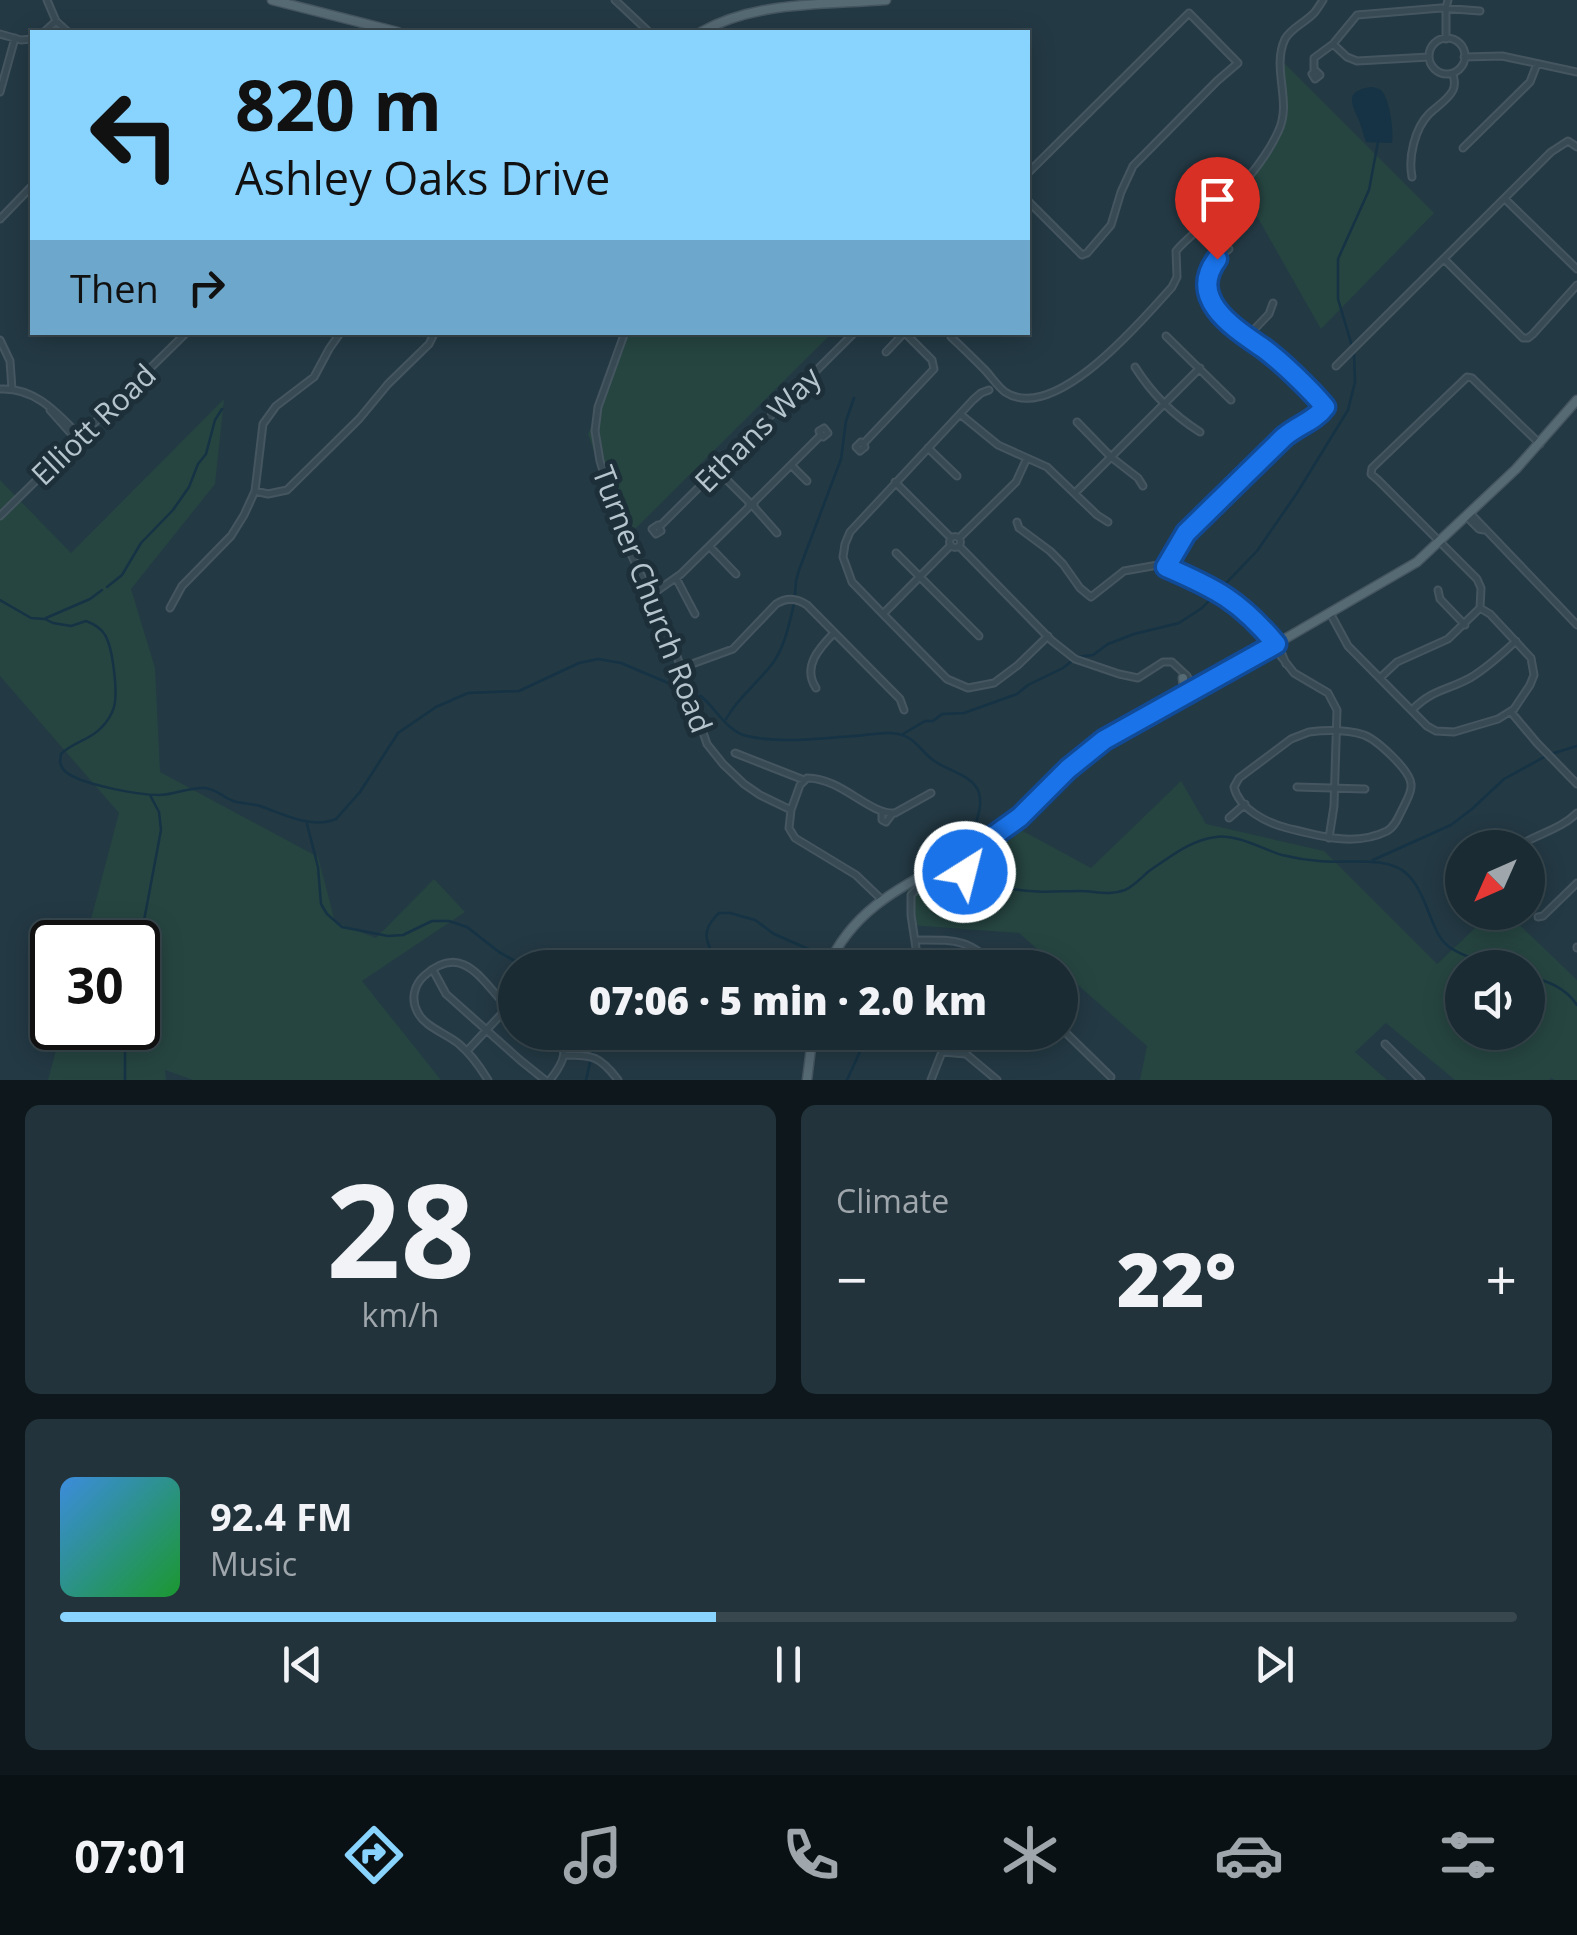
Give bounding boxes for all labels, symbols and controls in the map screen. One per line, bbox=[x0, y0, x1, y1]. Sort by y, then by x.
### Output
text: 820 m bbox=[235, 56, 442, 152]
icon: left bbox=[70, 70, 200, 200]
text: Ashley Oaks Drive bbox=[235, 147, 610, 208]
pin bbox=[1175, 157, 1260, 260]
icon: arrive bbox=[1190, 172, 1245, 227]
icon: right bbox=[179, 260, 234, 315]
text: Then bbox=[70, 262, 159, 314]
street label: Elliott Road bbox=[22, 354, 164, 494]
street label: Ethans Way bbox=[685, 356, 830, 501]
street label: Turner Church Road bbox=[583, 460, 723, 738]
position arrow bbox=[913, 820, 1017, 924]
north arrow bbox=[1445, 830, 1545, 930]
map controls bbox=[1445, 830, 1545, 1050]
speed limit sign: 30 bbox=[30, 920, 160, 1050]
button: sound bbox=[1445, 950, 1545, 1050]
text: 07:06 · 5 min · 2.0 km bbox=[589, 974, 987, 1026]
text: 28 bbox=[326, 1139, 475, 1316]
text: Climate bbox=[836, 1179, 949, 1222]
text: 22° bbox=[1117, 1227, 1236, 1329]
text: − bbox=[836, 1241, 867, 1316]
text: + bbox=[1486, 1241, 1517, 1316]
text: km/h bbox=[362, 1293, 439, 1336]
text: 92.4 FM bbox=[210, 1490, 353, 1542]
text: Music bbox=[210, 1542, 297, 1585]
icon: previous bbox=[275, 1637, 330, 1692]
icon: pause bbox=[761, 1637, 816, 1692]
icon: next bbox=[1247, 1637, 1302, 1692]
icon: directions bbox=[339, 1820, 409, 1890]
icon: music bbox=[558, 1820, 628, 1890]
icon: phone bbox=[776, 1820, 846, 1890]
icon: climate bbox=[995, 1820, 1065, 1890]
icon: car bbox=[1214, 1820, 1284, 1890]
icon: filters bbox=[1433, 1820, 1503, 1890]
text: 07:01 bbox=[74, 1825, 190, 1886]

